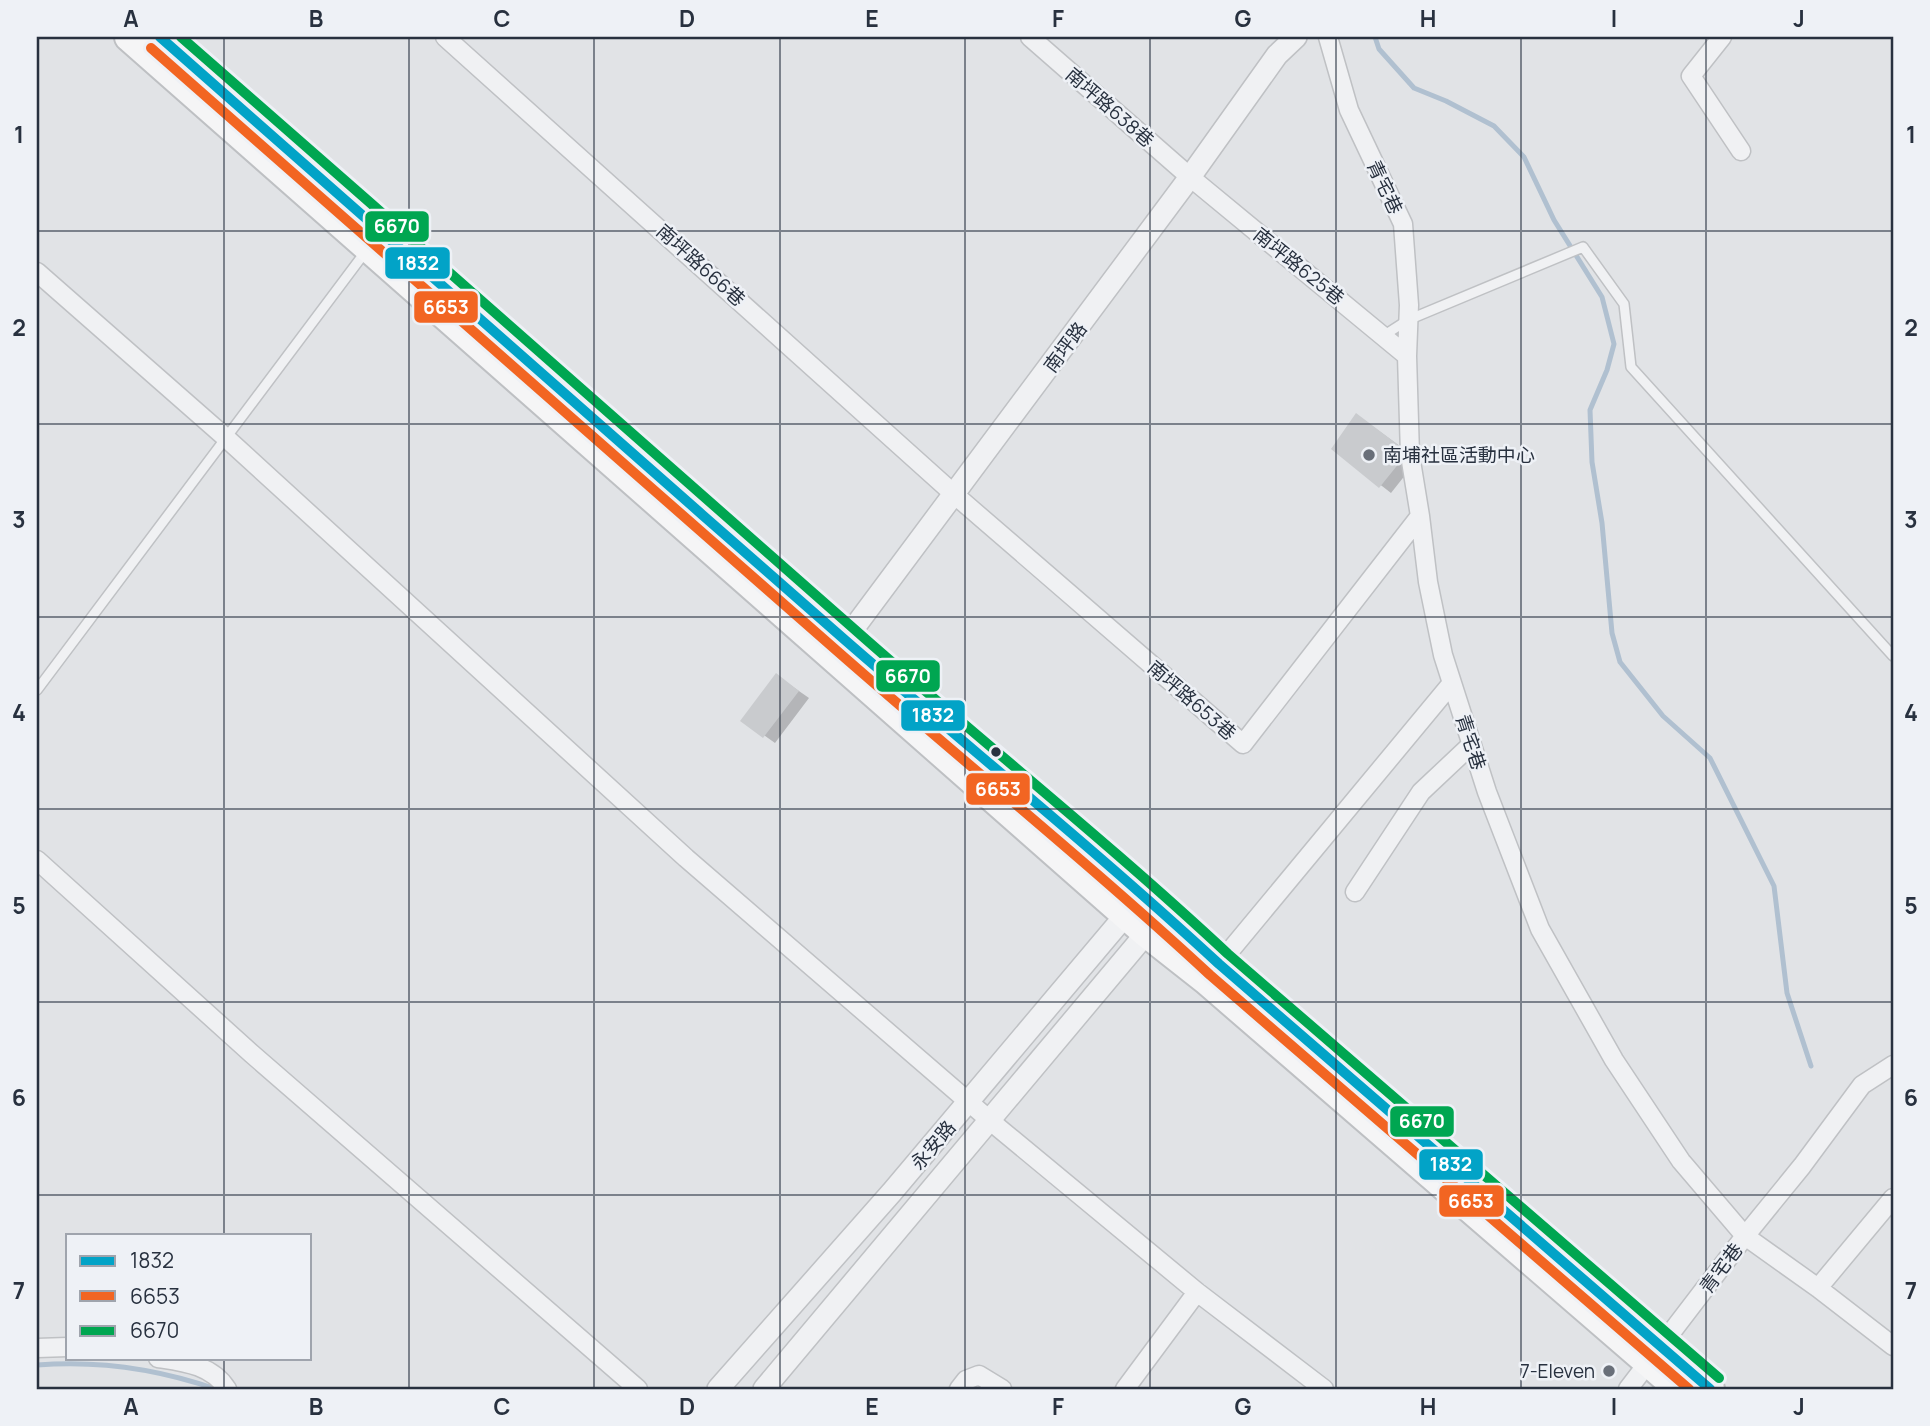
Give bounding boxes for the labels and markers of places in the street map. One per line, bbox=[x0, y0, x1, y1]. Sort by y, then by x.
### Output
place label: 南埔社區活動中心 bbox=[1383, 442, 1535, 468]
marker: 南埔社區活動中心 bbox=[1361, 447, 1377, 463]
unlabelled marker bbox=[989, 745, 1003, 759]
place label: 7-Eleven bbox=[1520, 1358, 1595, 1384]
marker: 7-Eleven bbox=[1601, 1363, 1617, 1379]

